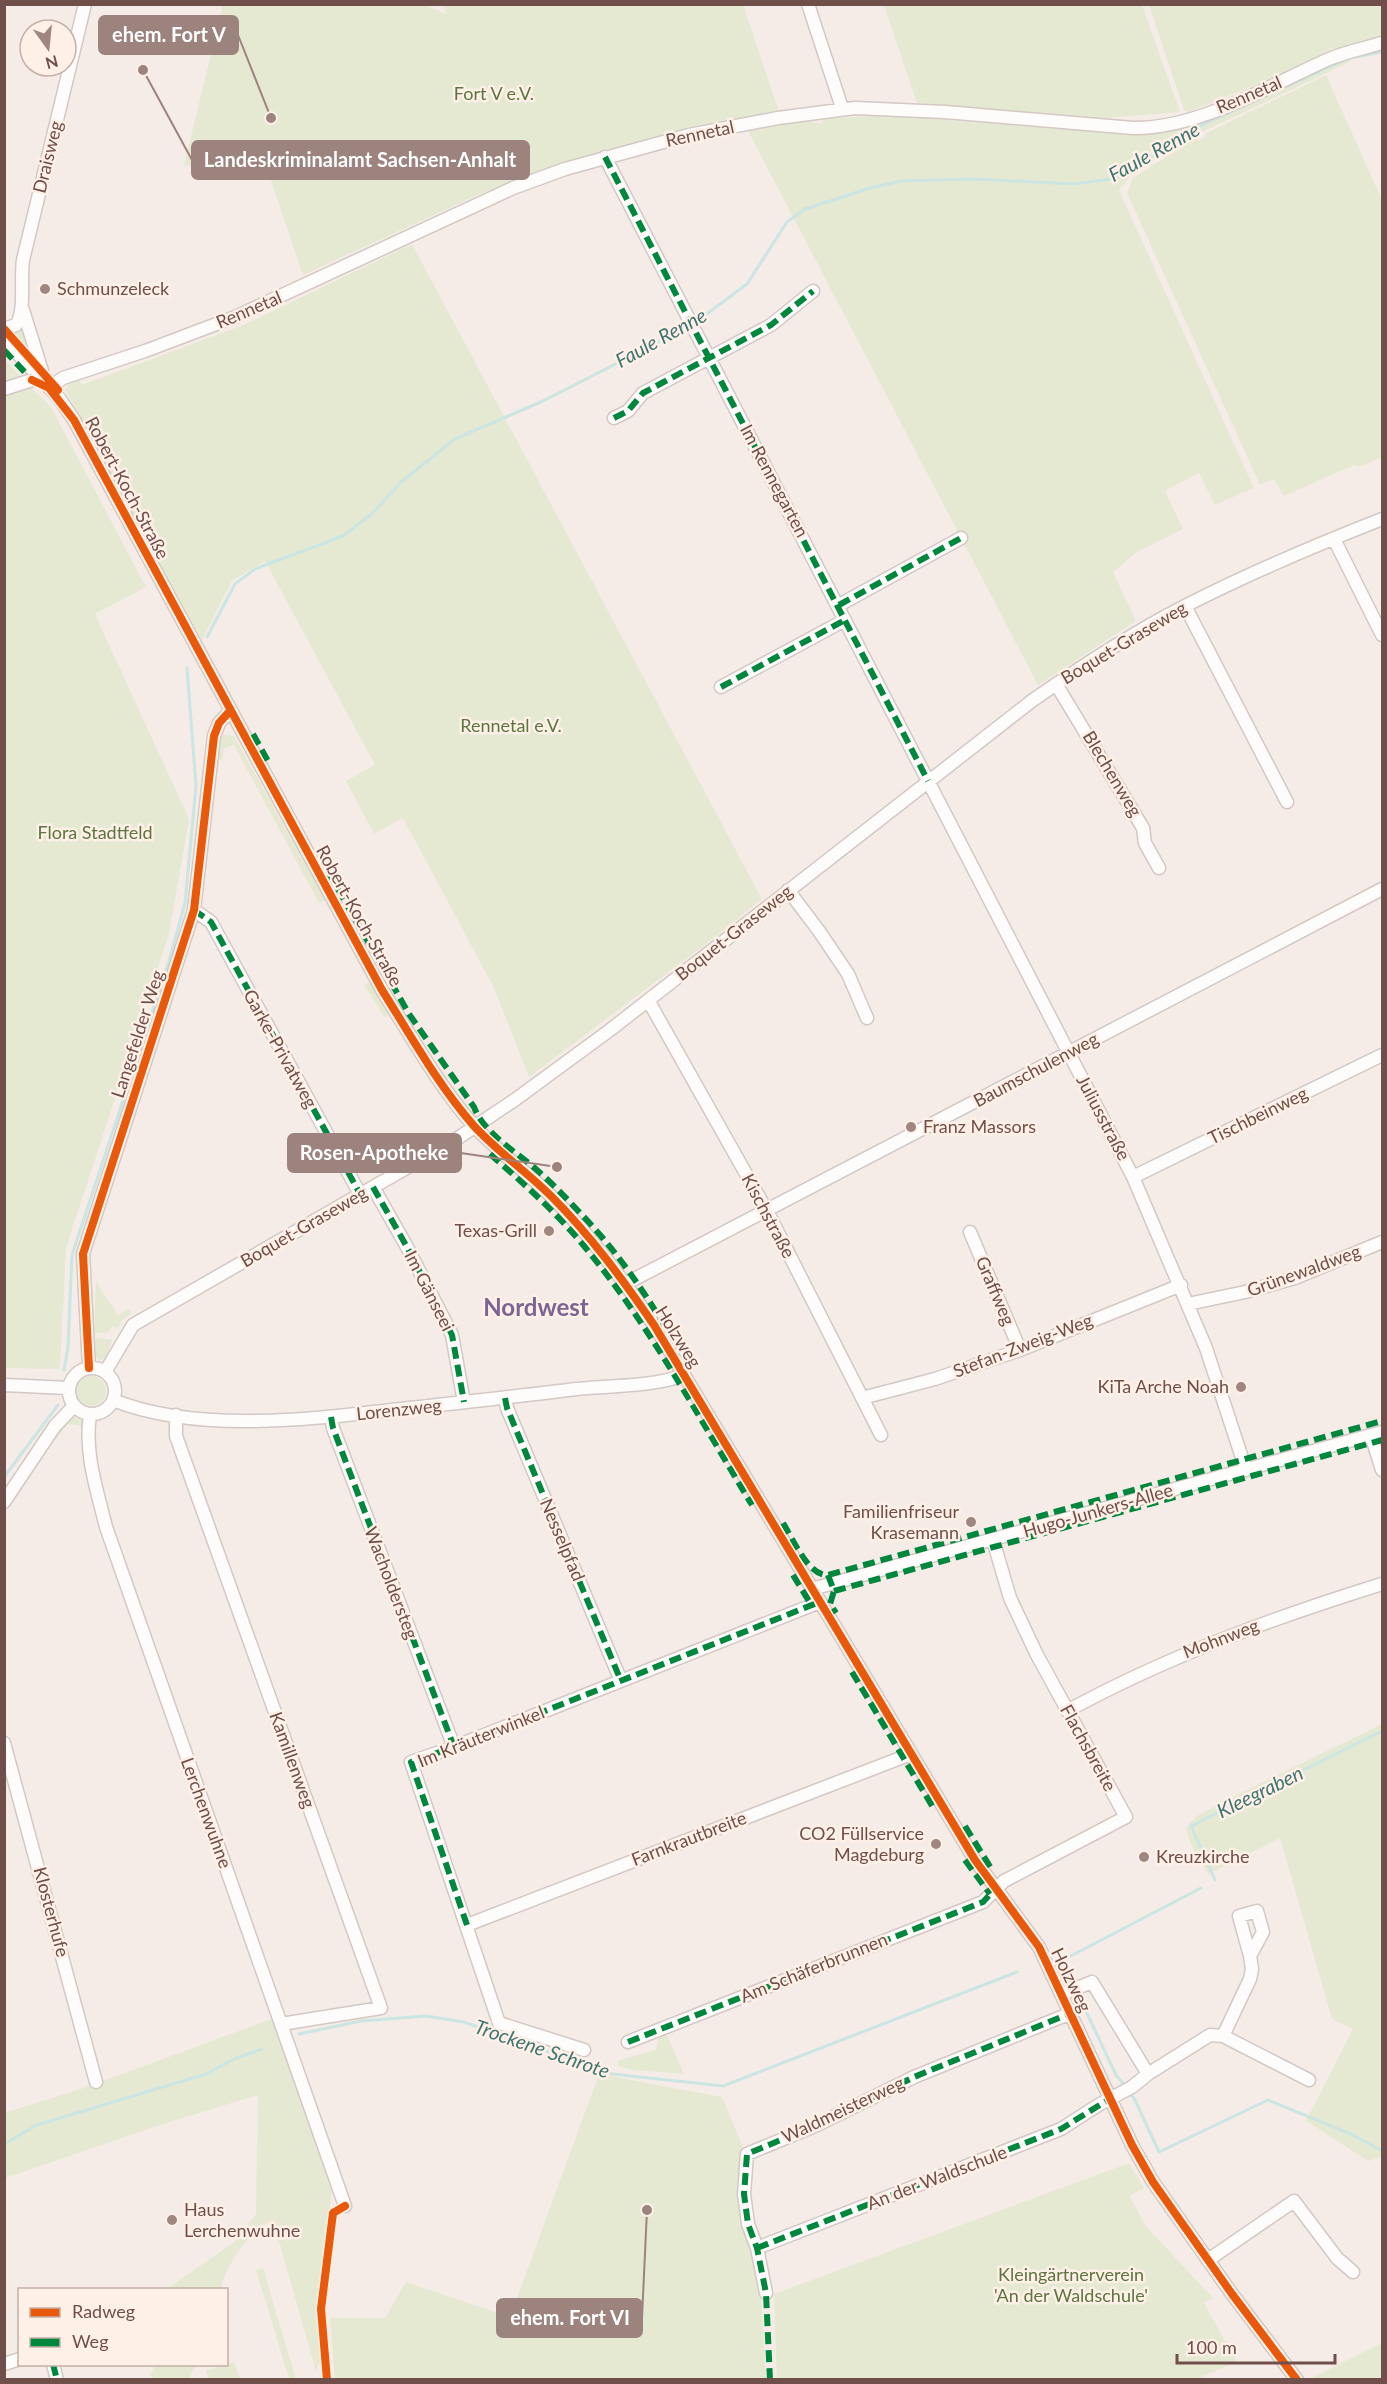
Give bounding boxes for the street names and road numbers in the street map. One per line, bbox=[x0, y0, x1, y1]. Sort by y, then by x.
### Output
street label: Rennetal bbox=[1212, 70, 1285, 118]
street label: Rennetal bbox=[664, 115, 736, 151]
street label: Draisweg bbox=[27, 118, 67, 195]
street label: Rennetal bbox=[212, 285, 285, 333]
street label: Robert-Koch-Straße bbox=[81, 413, 175, 562]
street label: Im Rennegarten bbox=[736, 420, 814, 541]
street label: Boquet-Graseweg bbox=[1057, 596, 1190, 688]
street label: Blechenweg bbox=[1079, 727, 1147, 820]
street label: Robert-Koch-Straße bbox=[312, 841, 408, 990]
street label: Boquet-Graseweg bbox=[670, 880, 796, 985]
street label: Langefelder Weg bbox=[106, 967, 168, 1100]
street label: Garke-Privatweg bbox=[239, 985, 323, 1112]
street label: Baumschulenweg bbox=[969, 1027, 1102, 1111]
street label: Juliusstraße bbox=[1072, 1071, 1136, 1164]
street label: Tischbeinweg bbox=[1204, 1082, 1311, 1149]
street label: Kischstraße bbox=[738, 1170, 800, 1261]
street label: Boquet-Graseweg bbox=[236, 1181, 371, 1271]
street label: Grünewaldweg bbox=[1244, 1239, 1363, 1301]
street label: Im Gänseei bbox=[400, 1247, 460, 1335]
street label: Graffweg bbox=[972, 1253, 1020, 1329]
street label: Holzweg bbox=[651, 1301, 706, 1372]
street label: Stefan-Zweig-Weg bbox=[950, 1308, 1095, 1382]
street label: Lorenzweg bbox=[355, 1394, 443, 1424]
street label: Hugo-Junkers-Allee bbox=[1020, 1478, 1175, 1542]
street label: Nesselpfad bbox=[536, 1495, 590, 1584]
street label: Wacholdersteg bbox=[360, 1523, 423, 1642]
street label: Mohnweg bbox=[1180, 1614, 1262, 1663]
street label: Flachsbreite bbox=[1056, 1700, 1122, 1795]
street label: Im Kräuterwinkel bbox=[414, 1701, 547, 1772]
street label: Kamillenweg bbox=[265, 1709, 321, 1811]
street label: Lerchenwuhne bbox=[177, 1754, 237, 1871]
street label: Farnkrautbreite bbox=[628, 1806, 749, 1870]
street label: Klosterhufe bbox=[29, 1864, 75, 1959]
street label: Am Schäferbrunnen bbox=[737, 1927, 891, 2007]
street label: Holzweg bbox=[1047, 1944, 1097, 2015]
street label: Waldmeisterweg bbox=[778, 2071, 907, 2147]
street label: An der Waldschule bbox=[864, 2140, 1010, 2214]

